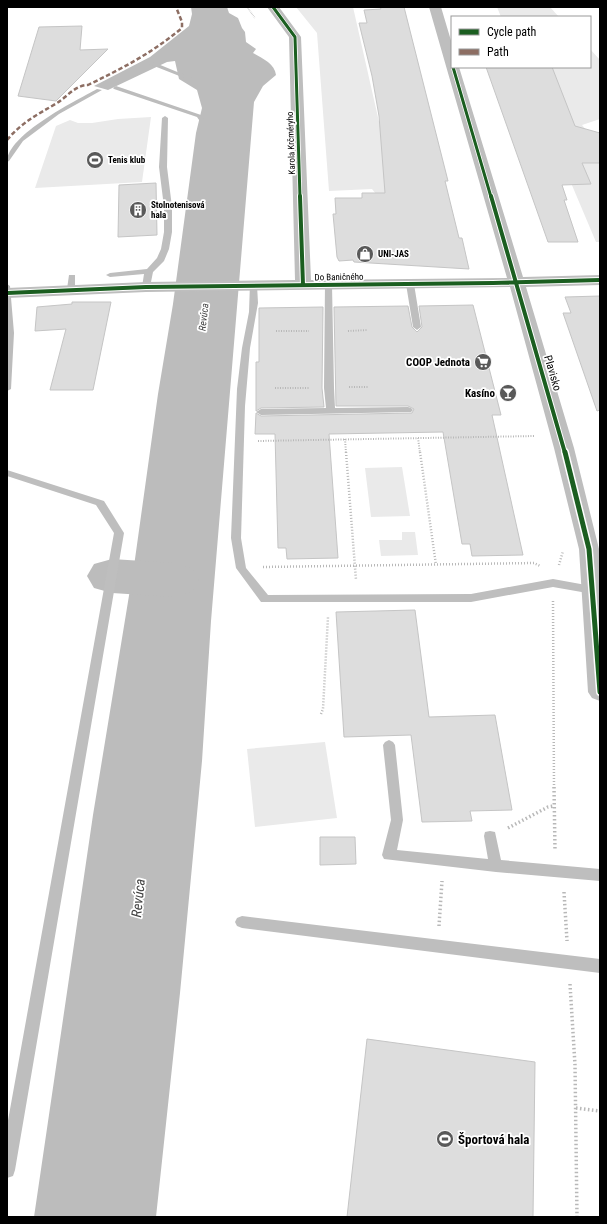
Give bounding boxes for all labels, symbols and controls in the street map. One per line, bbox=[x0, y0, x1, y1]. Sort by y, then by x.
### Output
legend bbox=[451, 16, 591, 68]
text: Cycle path bbox=[487, 25, 537, 39]
text: Path bbox=[487, 45, 509, 59]
street label: Karola Krčméryho bbox=[285, 111, 297, 175]
sports icon: Tenis klub bbox=[85, 150, 105, 170]
place label: Tenis klub bbox=[108, 155, 146, 165]
building icon: Stolnotenisová hala bbox=[128, 200, 148, 220]
place label: Stolnotenisová hala bbox=[151, 200, 205, 220]
shop icon: UNI-JAS bbox=[355, 244, 375, 264]
place label: UNI-JAS bbox=[378, 249, 409, 259]
street label: Do Baničného bbox=[314, 272, 364, 282]
water label: Revúca bbox=[197, 302, 210, 331]
supermarket icon: COOP Jednota bbox=[473, 352, 493, 372]
street label: Plavisko bbox=[541, 354, 564, 393]
place label: COOP Jednota bbox=[406, 356, 470, 369]
bar icon: Kasíno bbox=[498, 383, 518, 403]
place label: Kasíno bbox=[465, 387, 496, 400]
water label: Revúca bbox=[128, 878, 148, 918]
sports icon: Športová hala bbox=[435, 1129, 455, 1149]
place label: Športová hala bbox=[458, 1132, 530, 1147]

